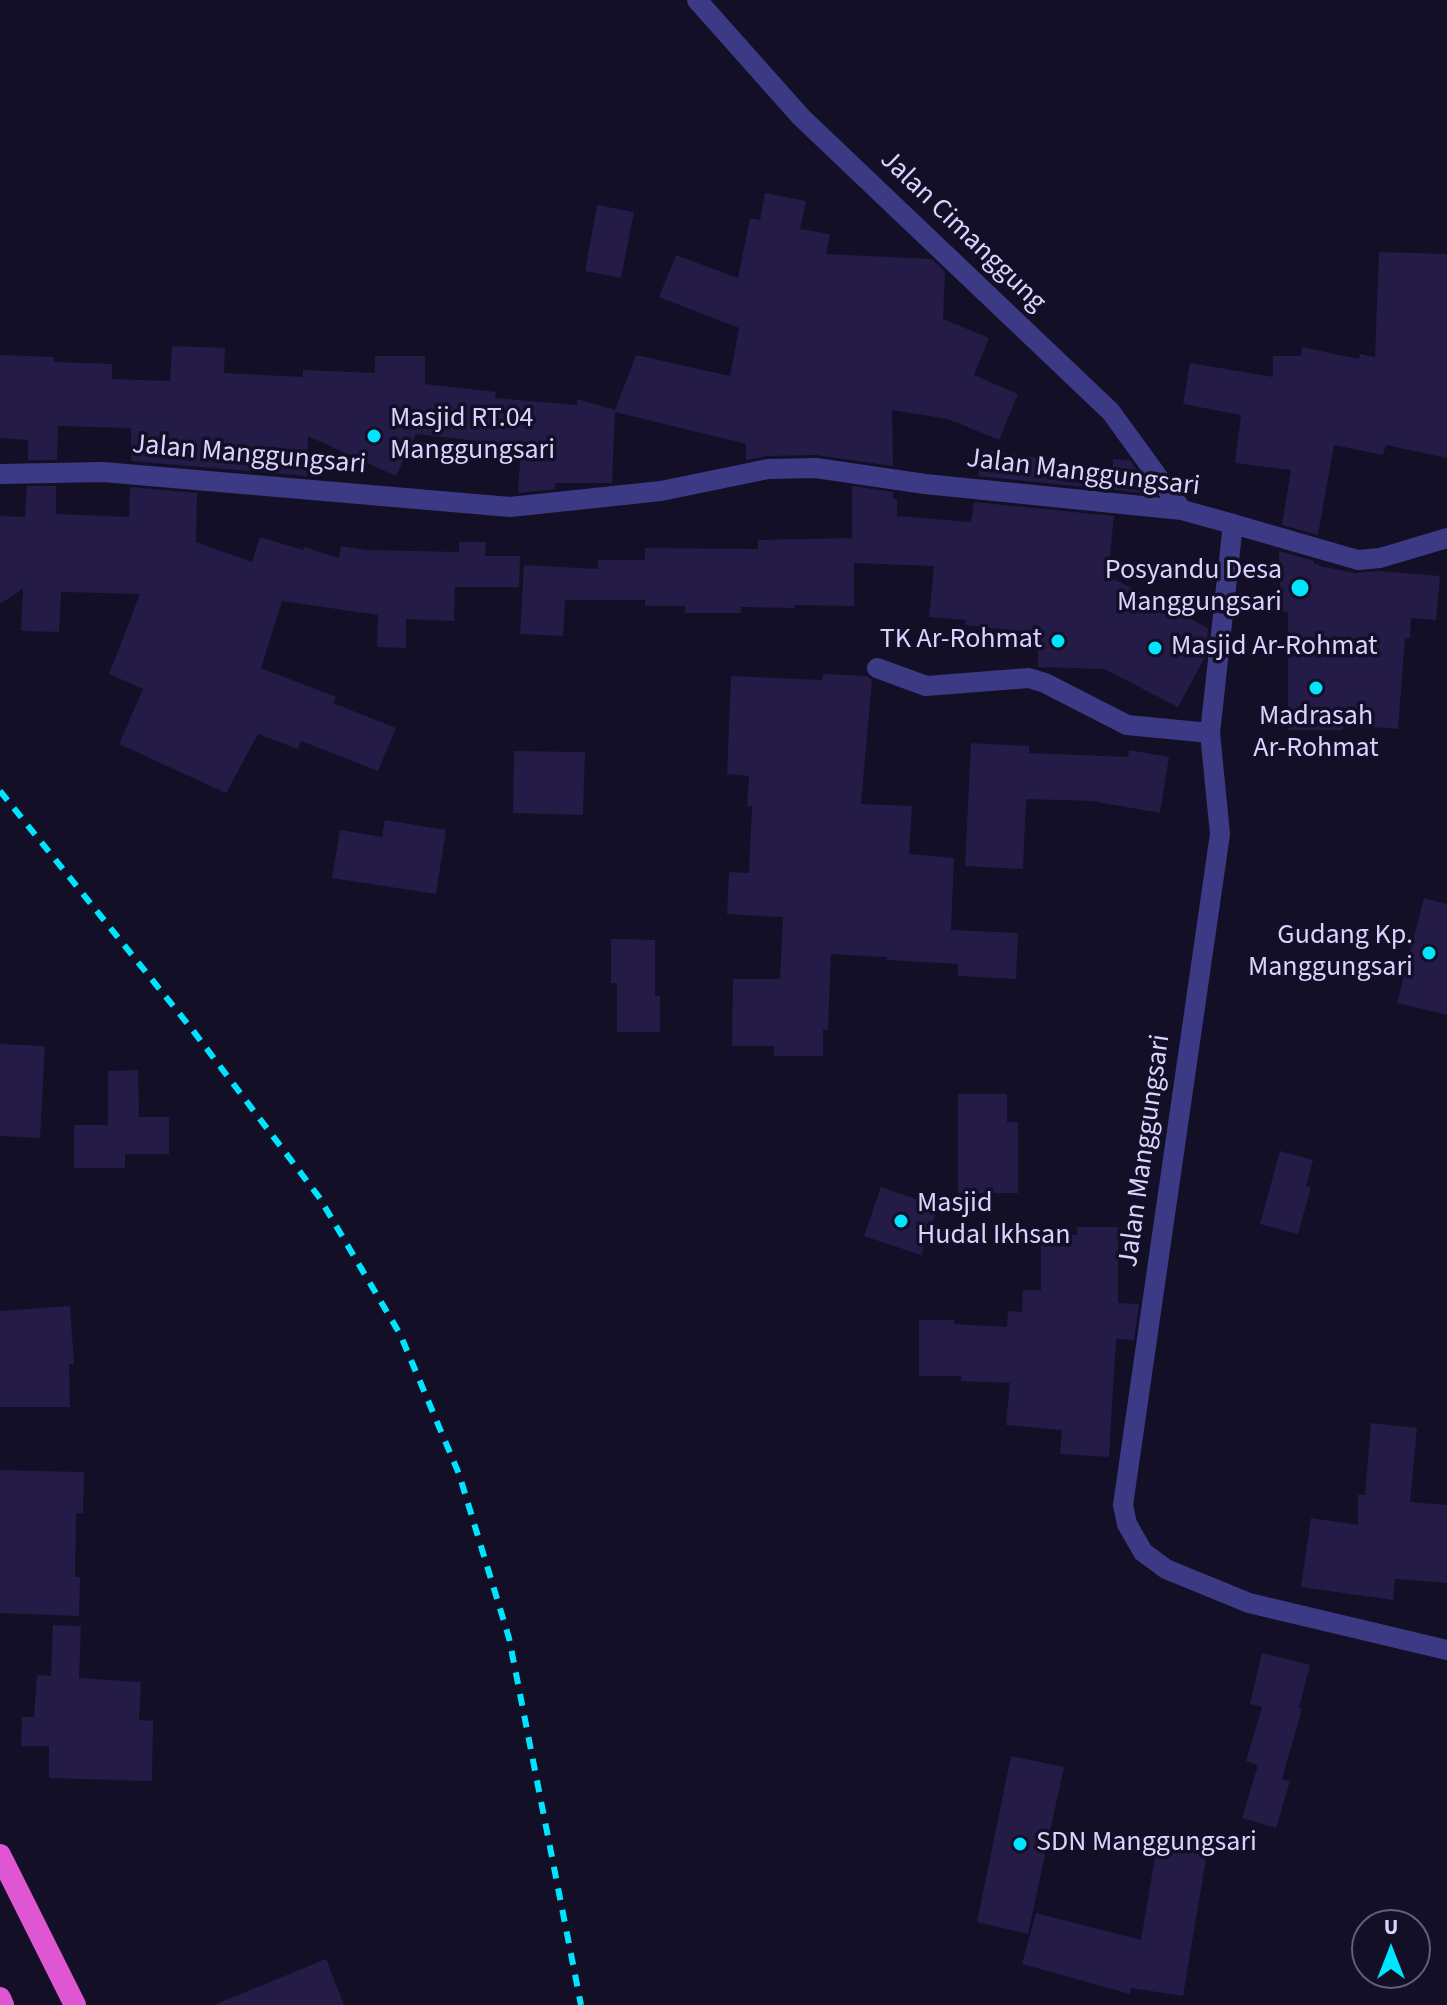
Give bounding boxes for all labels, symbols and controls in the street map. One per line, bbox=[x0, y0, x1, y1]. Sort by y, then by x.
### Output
street label: Jalan Cimanggung bbox=[872, 144, 1052, 320]
place label: Masjid RT.04 Manggungsari bbox=[390, 403, 555, 469]
marker: Masjid RT.04 Manggungsari bbox=[365, 427, 383, 445]
street label: Jalan Manggungsari bbox=[131, 429, 367, 483]
street label: Jalan Manggungsari bbox=[964, 443, 1202, 505]
place label: Posyandu Desa Manggungsari bbox=[1105, 555, 1282, 621]
marker: Posyandu Desa Manggungsari bbox=[1289, 577, 1311, 599]
place label: TK Ar-Rohmat bbox=[880, 624, 1042, 658]
place label: Masjid Ar-Rohmat bbox=[1171, 631, 1378, 665]
marker: TK Ar-Rohmat bbox=[1049, 632, 1067, 650]
marker: Masjid Ar-Rohmat bbox=[1146, 639, 1164, 657]
marker: Madrasah Ar-Rohmat bbox=[1307, 679, 1325, 697]
place label: Madrasah Ar-Rohmat bbox=[1253, 701, 1379, 767]
place label: Gudang Kp. Manggungsari bbox=[1248, 920, 1413, 986]
marker: Gudang Kp. Manggungsari bbox=[1420, 944, 1438, 962]
street label: Jalan Manggungsari bbox=[1113, 1032, 1179, 1270]
place label: Masjid Hudal Ikhsan bbox=[917, 1188, 1070, 1254]
marker: Masjid Hudal Ikhsan bbox=[892, 1212, 910, 1230]
place label: SDN Manggungsari bbox=[1036, 1827, 1257, 1861]
marker: SDN Manggungsari bbox=[1011, 1835, 1029, 1853]
north arrow bbox=[1351, 1909, 1431, 1989]
text: U bbox=[1384, 1911, 1398, 1943]

